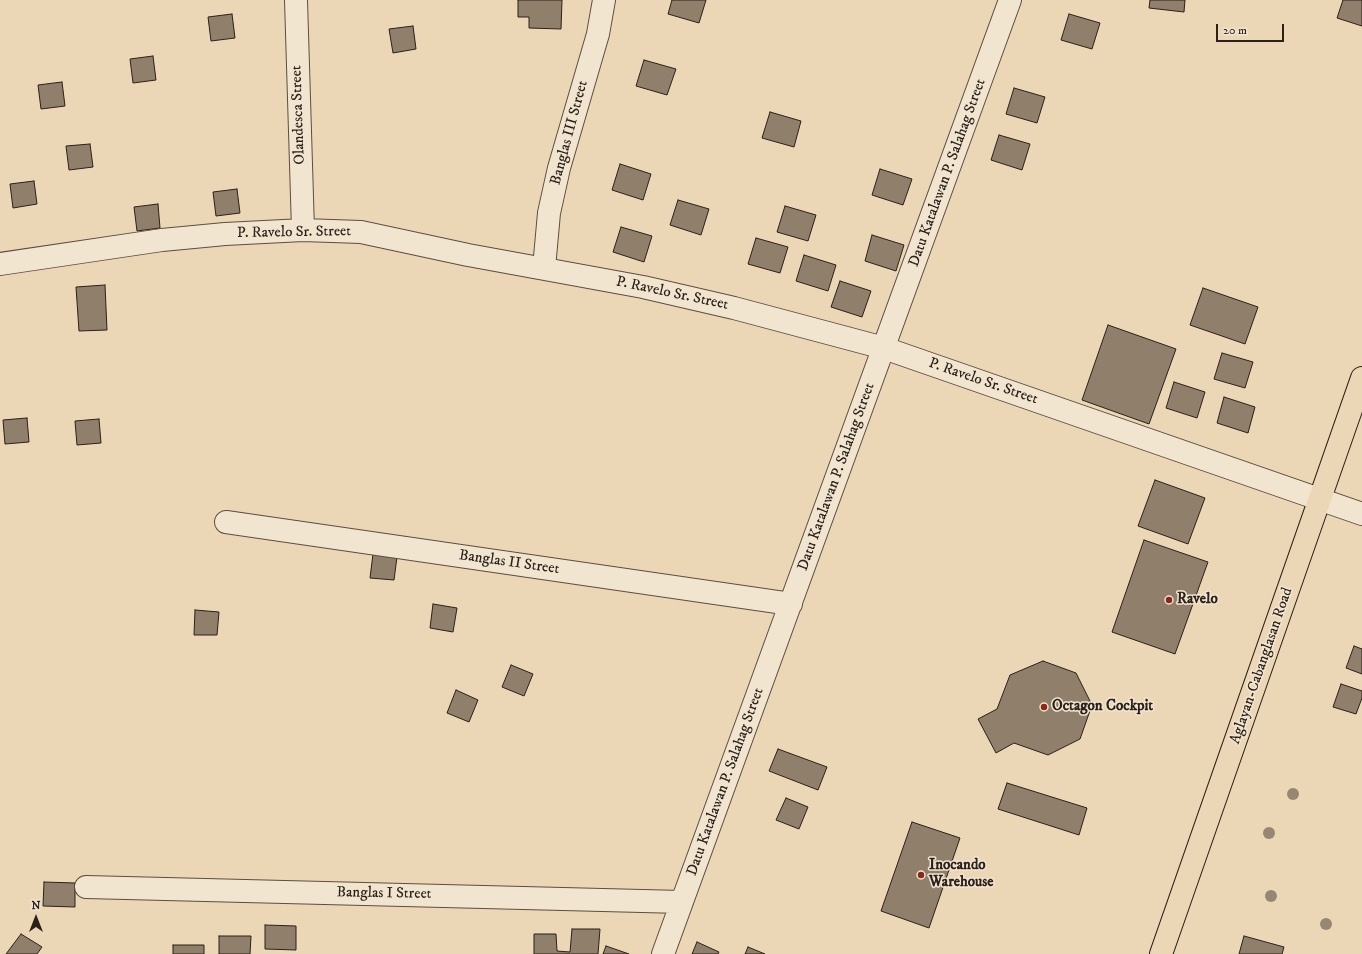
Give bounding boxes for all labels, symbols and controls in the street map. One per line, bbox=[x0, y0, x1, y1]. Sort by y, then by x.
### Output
scale bar bbox=[1218, 16, 1286, 42]
text: 20 m bbox=[1223, 23, 1247, 38]
street label: Olandesca Street bbox=[288, 65, 310, 165]
street label: Datu Katalawan P. Salahag Street bbox=[906, 77, 990, 269]
street label: Banglas III Street bbox=[547, 79, 593, 187]
street label: P. Ravelo Sr. Street bbox=[237, 223, 351, 243]
street label: P. Ravelo Sr. Street bbox=[614, 273, 730, 315]
street label: P. Ravelo Sr. Street bbox=[926, 355, 1040, 409]
street label: Datu Katalawan P. Salahag Street bbox=[795, 381, 879, 573]
street label: Banglas II Street bbox=[458, 547, 560, 579]
street label: Aglayan-Cabanglasan Road bbox=[1227, 585, 1297, 747]
place label: Ravelo bbox=[1177, 591, 1218, 609]
marker: Ravelo bbox=[1164, 595, 1174, 605]
street label: Datu Katalawan P. Salahag Street bbox=[684, 686, 768, 878]
place label: Octagon Cockpit bbox=[1052, 698, 1153, 716]
marker: Octagon Cockpit bbox=[1039, 702, 1049, 712]
place label: Inocando Warehouse bbox=[929, 857, 994, 892]
marker: Inocando Warehouse bbox=[916, 870, 926, 880]
street label: Banglas I Street bbox=[336, 884, 432, 904]
north arrow bbox=[16, 898, 56, 938]
text: N bbox=[31, 899, 41, 913]

